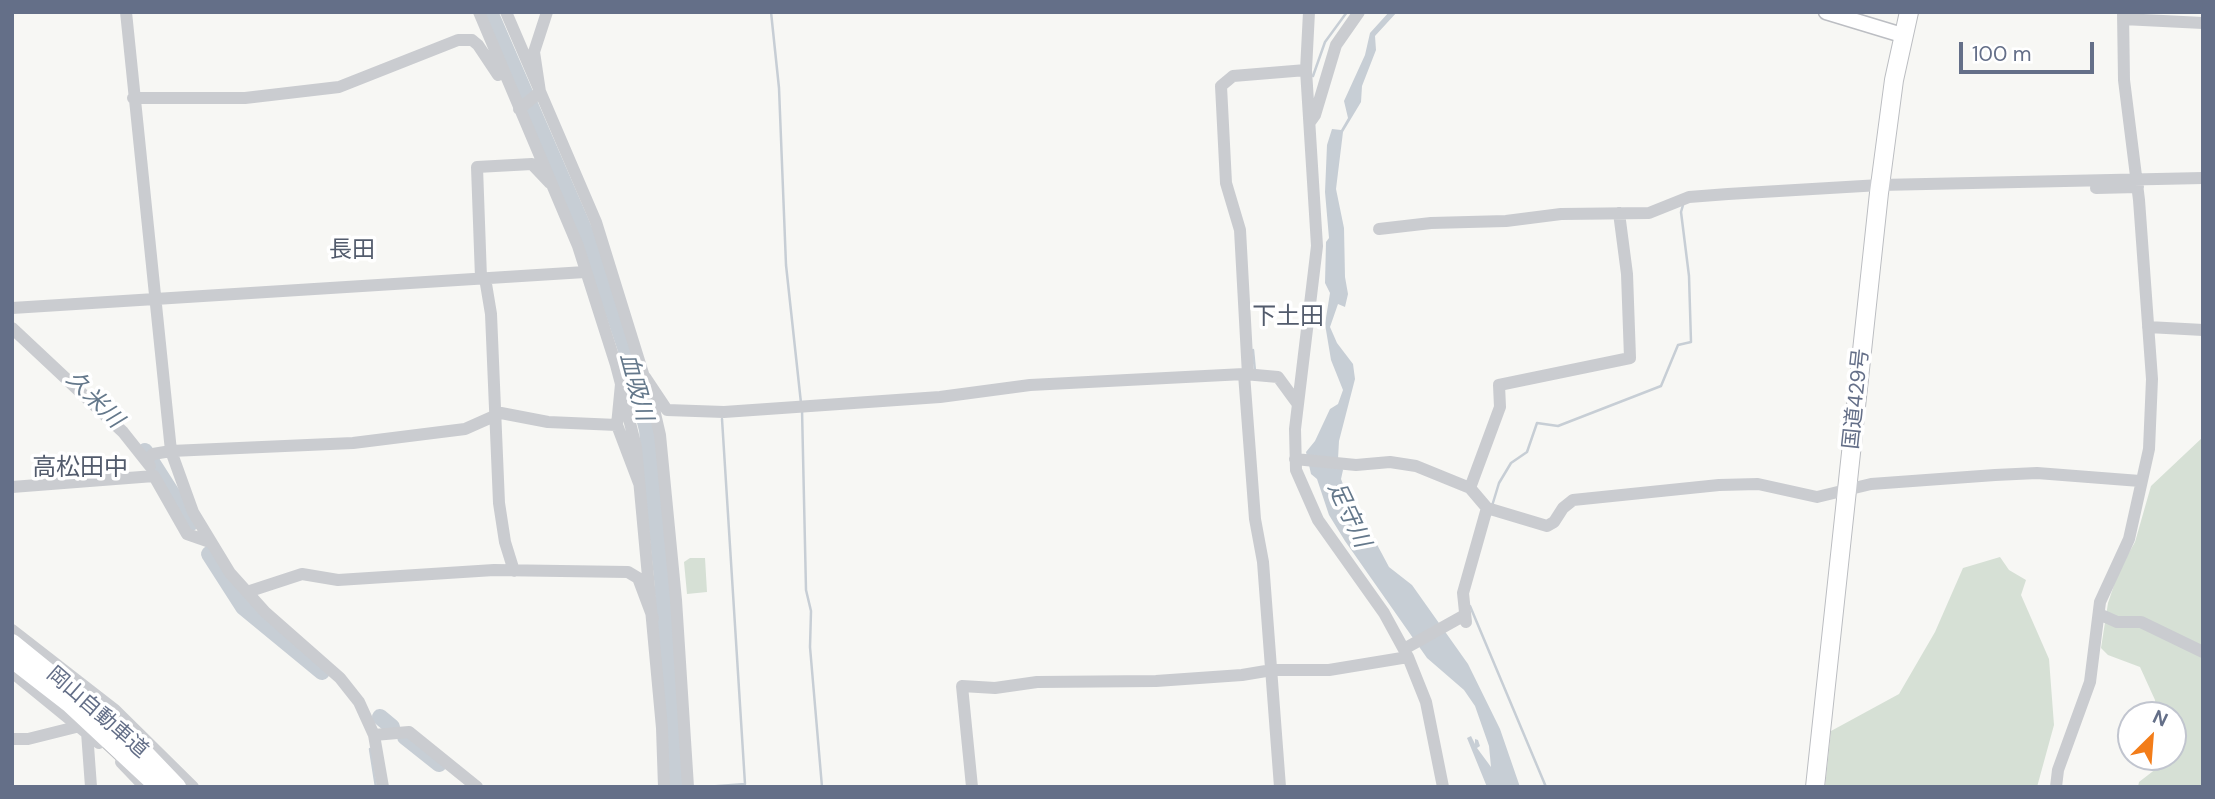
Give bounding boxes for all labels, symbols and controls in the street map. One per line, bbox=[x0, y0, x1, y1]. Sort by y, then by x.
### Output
scale bar bbox=[1963, 28, 2098, 72]
text: 100 m bbox=[1972, 40, 2032, 68]
district label: 長田 bbox=[329, 237, 375, 265]
district label: 下土田 bbox=[1252, 304, 1324, 332]
street label: 国道429号 bbox=[1839, 348, 1875, 450]
water label: 血吸川 bbox=[613, 350, 657, 424]
water label: 久米川 bbox=[60, 366, 128, 434]
district label: 高松田中 bbox=[32, 455, 128, 483]
water label: 足守川 bbox=[1321, 478, 1375, 552]
street label: 岡山自動車道 bbox=[41, 662, 153, 764]
north arrow bbox=[2117, 701, 2187, 771]
text: N bbox=[2149, 704, 2172, 733]

